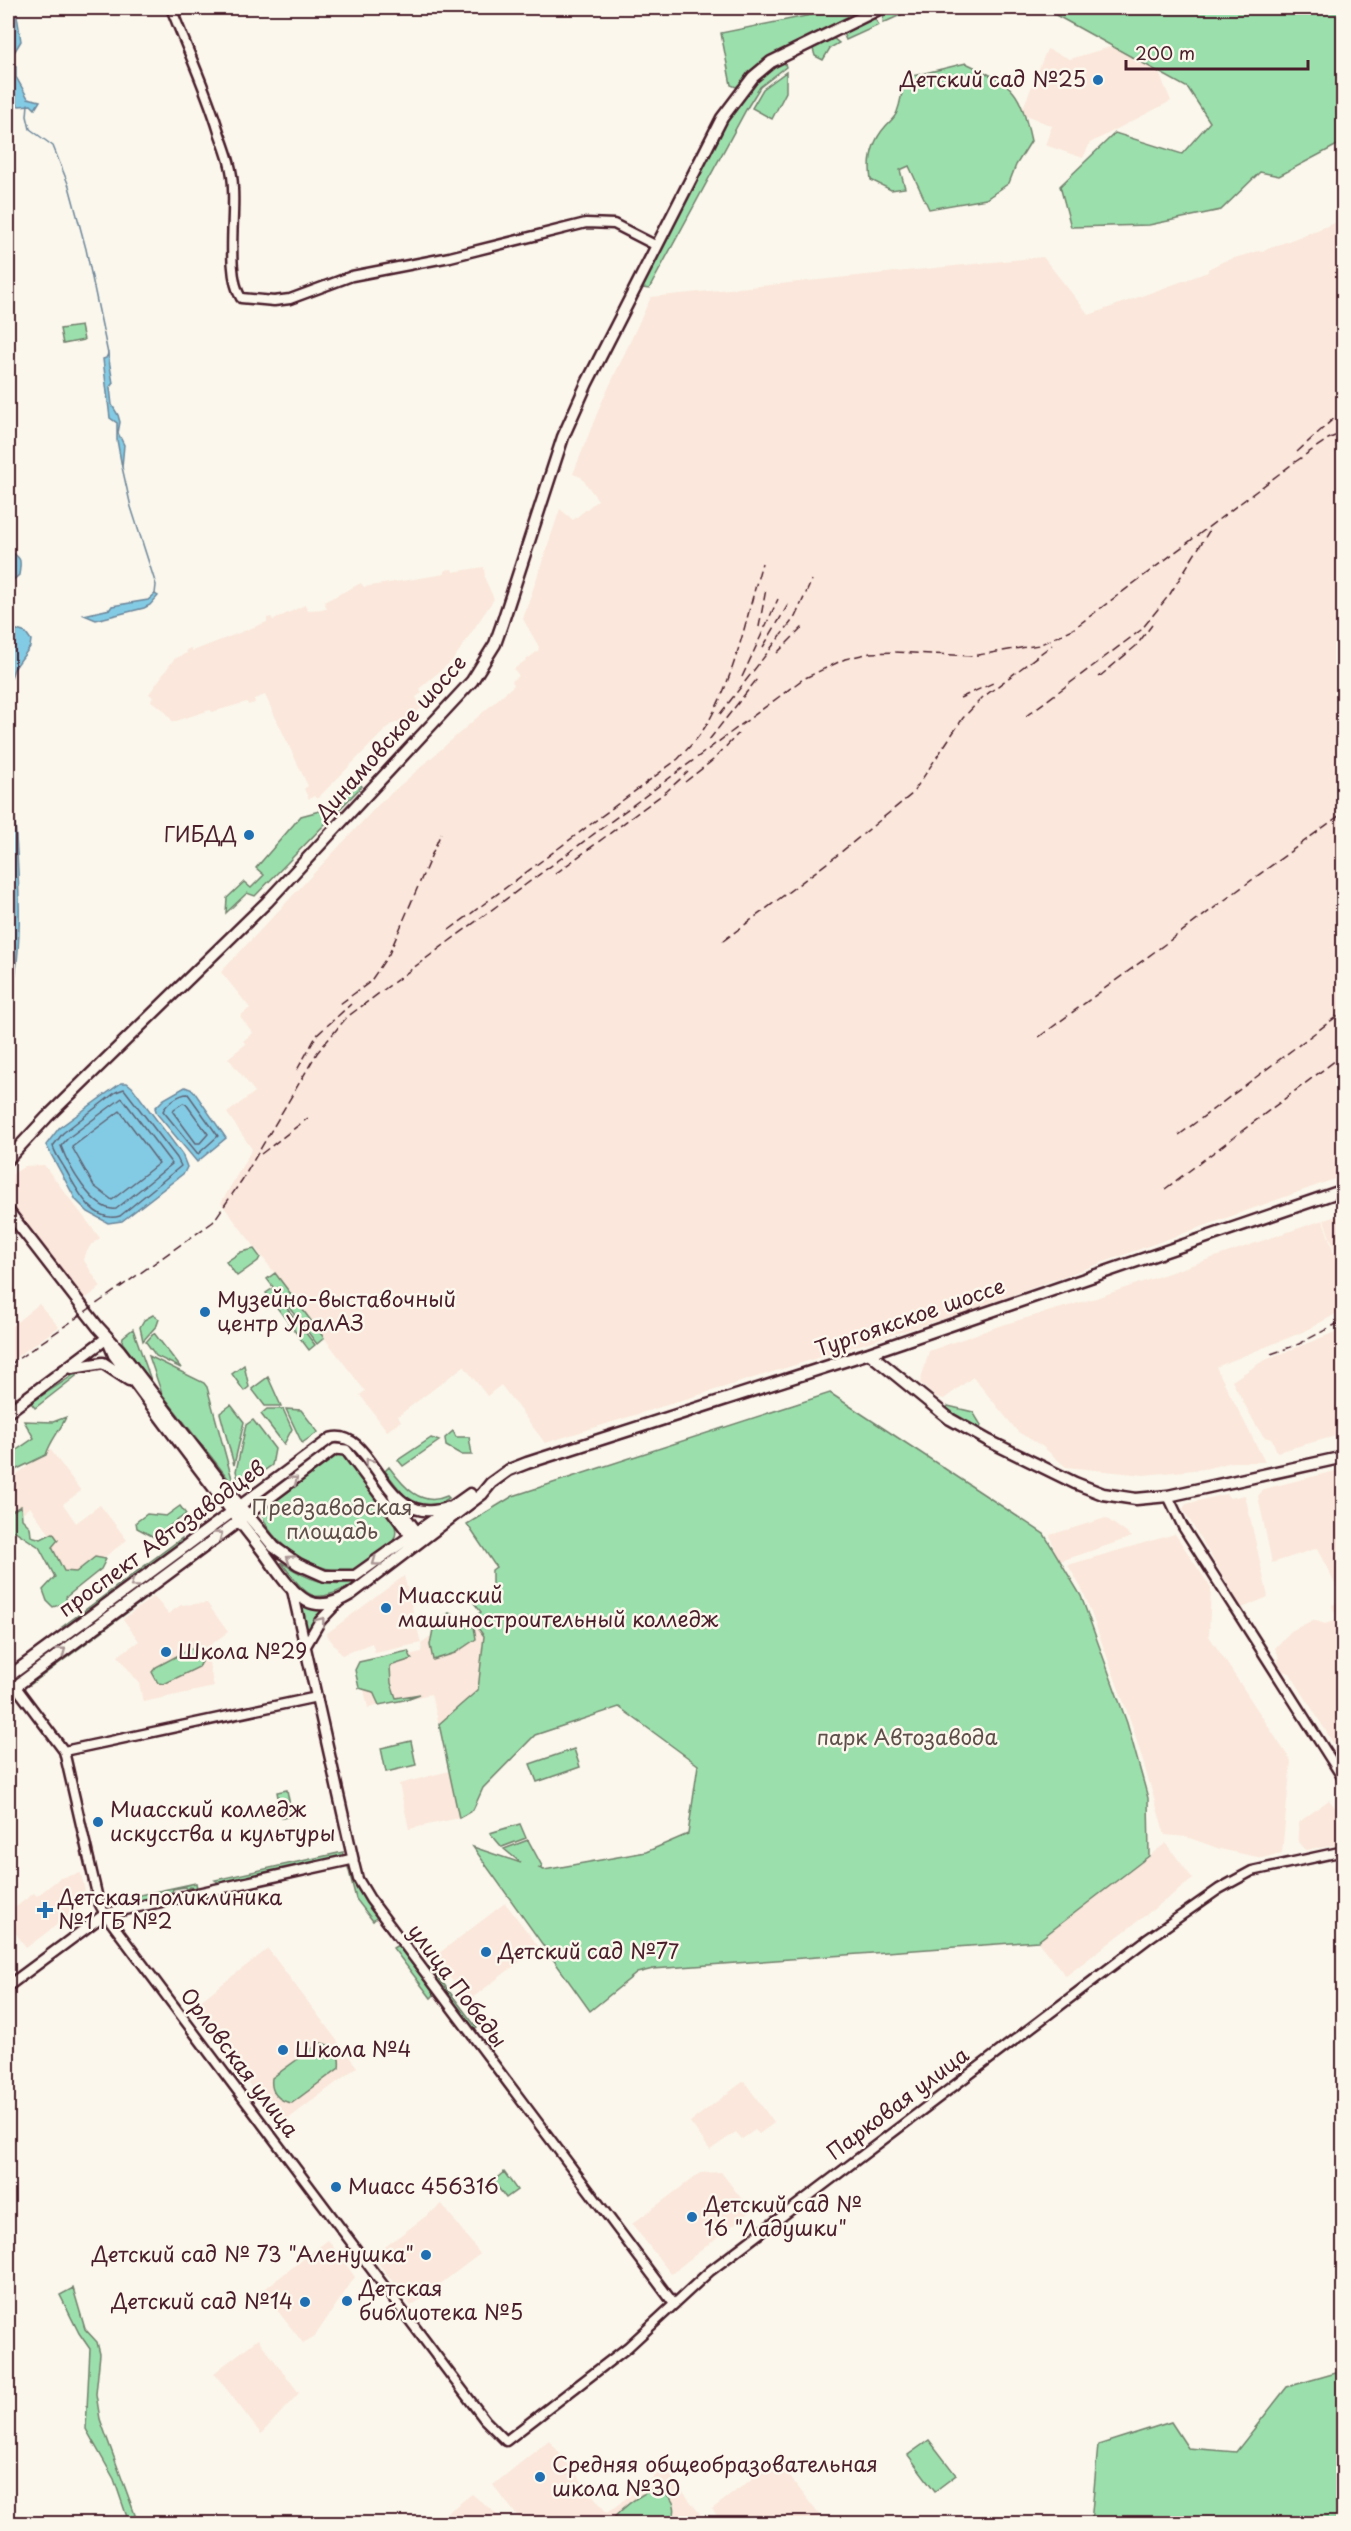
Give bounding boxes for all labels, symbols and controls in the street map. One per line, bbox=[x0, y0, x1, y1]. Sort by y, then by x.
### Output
scale bar bbox=[1126, 33, 1308, 71]
text: 200 m bbox=[1135, 39, 1195, 66]
place label: Детский сад №25 bbox=[899, 62, 1086, 94]
marker: Детский сад №25 bbox=[1091, 73, 1105, 87]
street label: Динамовское шоссе bbox=[305, 647, 473, 828]
place label: ГИБДД bbox=[164, 817, 237, 849]
marker: ГИБДД bbox=[242, 828, 256, 842]
street label: Тургоякское шоссе bbox=[810, 1269, 1009, 1364]
place label: Музейно-выставочный центр УралАЗ bbox=[217, 1282, 456, 1338]
marker: Музейно-выставочный центр УралАЗ bbox=[198, 1305, 212, 1319]
street label: проспект Автозаводцев bbox=[50, 1451, 271, 1624]
one-way arrow bbox=[366, 1458, 377, 1469]
one-way arrow bbox=[287, 1476, 298, 1487]
park label: Предзаводская площадь bbox=[252, 1490, 412, 1546]
one-way arrow bbox=[212, 1532, 223, 1543]
one-way arrow bbox=[286, 1555, 297, 1566]
one-way arrow bbox=[371, 1555, 382, 1566]
one-way arrow bbox=[129, 1576, 140, 1587]
place label: Миасский машиностроительный колледж bbox=[398, 1578, 719, 1634]
marker: Миасский машиностроительный колледж bbox=[379, 1601, 393, 1615]
one-way arrow bbox=[314, 1617, 325, 1628]
place label: Школа №29 bbox=[178, 1634, 307, 1666]
marker: Школа №29 bbox=[159, 1645, 173, 1659]
one-way arrow bbox=[56, 1648, 67, 1659]
park label: парк Автозавода bbox=[816, 1720, 998, 1752]
place label: Миасский колледж искусства и культуры bbox=[110, 1792, 335, 1848]
marker: Миасский колледж искусства и культуры bbox=[91, 1815, 105, 1829]
place label: Детская поликлиника №1 ГБ №2 bbox=[57, 1880, 283, 1936]
marker: Детская поликлиника №1 ГБ №2 bbox=[36, 1901, 54, 1919]
street label: улица Победы bbox=[401, 1916, 516, 2054]
place label: Детский сад №77 bbox=[497, 1934, 679, 1966]
marker: Детский сад №77 bbox=[479, 1945, 493, 1959]
street label: Орловская улица bbox=[174, 1980, 308, 2144]
place label: Школа №4 bbox=[295, 2032, 411, 2064]
street label: Парковая улица bbox=[819, 2038, 975, 2167]
marker: Школа №4 bbox=[276, 2043, 290, 2057]
place label: Миасс 456316 bbox=[348, 2169, 499, 2201]
marker: Миасс 456316 bbox=[329, 2180, 343, 2194]
place label: Детский сад № 16 "Ладушки" bbox=[703, 2187, 862, 2243]
marker: Детский сад № 16 "Ладушки" bbox=[685, 2210, 699, 2224]
place label: Детский сад № 73 "Аленушка" bbox=[91, 2237, 414, 2269]
marker: Детский сад № 73 "Аленушка" bbox=[419, 2248, 433, 2262]
place label: Детская библиотека №5 bbox=[358, 2271, 523, 2327]
place label: Детский сад №14 bbox=[111, 2284, 293, 2316]
marker: Детская библиотека №5 bbox=[340, 2294, 354, 2308]
marker: Детский сад №14 bbox=[298, 2295, 312, 2309]
place label: Средняя общеобразовательная школа №30 bbox=[552, 2447, 878, 2503]
marker: Средняя общеобразовательная школа №30 bbox=[533, 2470, 547, 2484]

